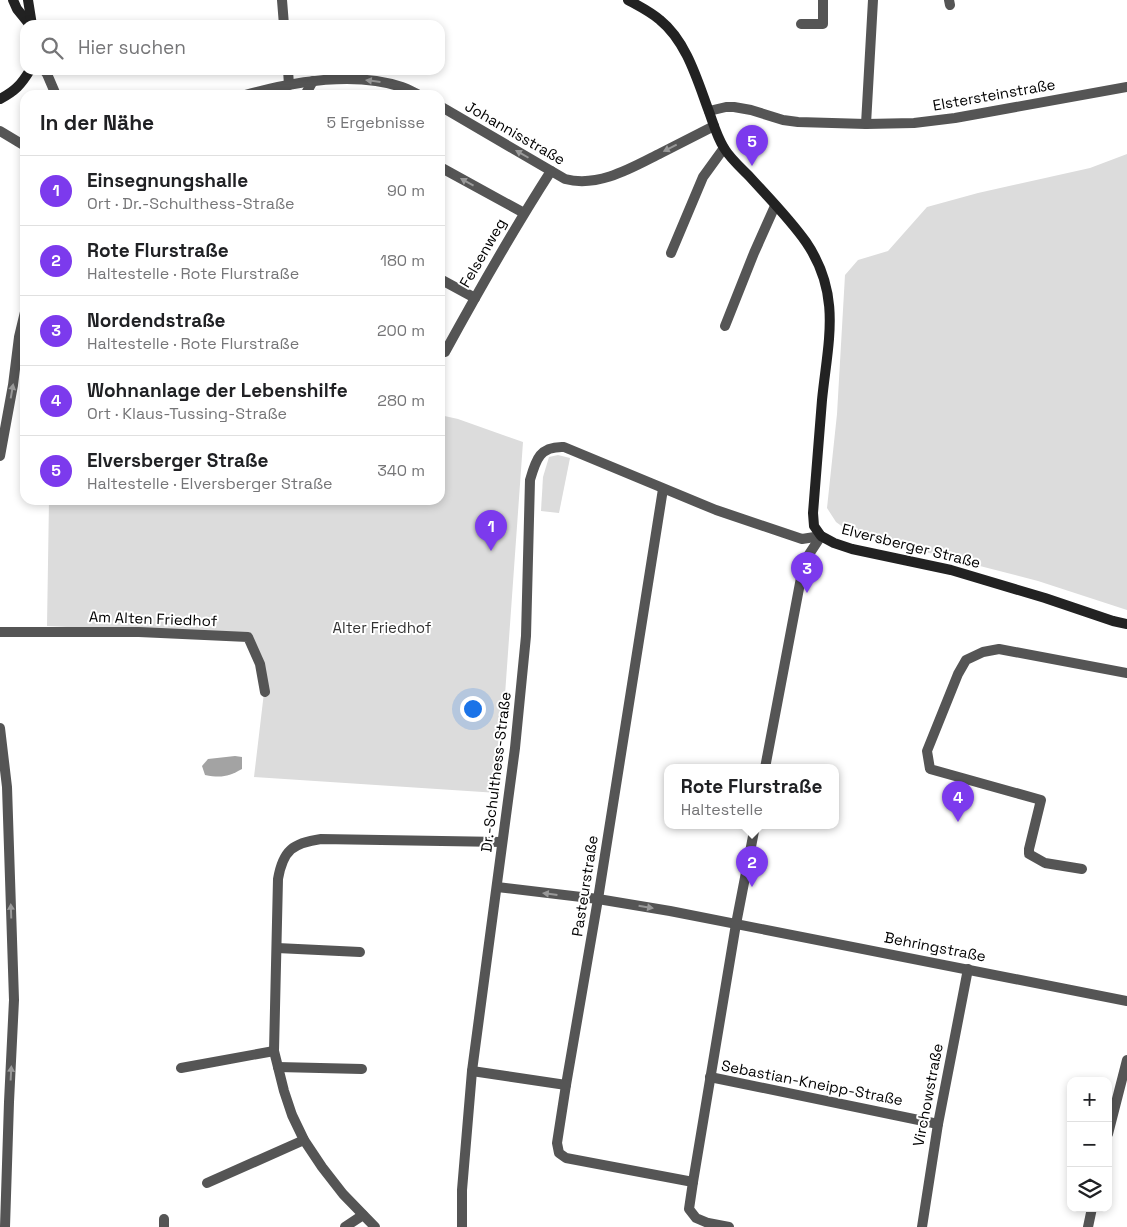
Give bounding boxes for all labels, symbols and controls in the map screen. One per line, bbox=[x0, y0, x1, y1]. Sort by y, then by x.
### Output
search box bbox=[20, 20, 445, 75]
icon: search bbox=[38, 34, 66, 62]
text: Hier suchen bbox=[78, 35, 186, 60]
street label: Elstersteinstraße bbox=[931, 74, 1057, 115]
one-way arrow bbox=[364, 77, 380, 85]
street label: Johannisstraße bbox=[462, 96, 569, 169]
text: In der Nähe bbox=[40, 109, 154, 136]
text: 5 Ergebnisse bbox=[326, 112, 425, 133]
pin: 5 bbox=[736, 125, 768, 166]
one-way arrow bbox=[663, 144, 677, 152]
one-way arrow bbox=[515, 149, 528, 158]
text: Einsegnungshalle bbox=[87, 168, 248, 193]
one-way arrow bbox=[459, 178, 474, 186]
text: 1 bbox=[52, 180, 60, 201]
text: 90 m bbox=[387, 180, 425, 201]
text: Ort · Dr.-Schulthess-Straße bbox=[87, 193, 294, 214]
street label: Felsenweg bbox=[455, 215, 510, 291]
text: Rote Flurstraße bbox=[87, 238, 229, 263]
text: 2 bbox=[51, 250, 61, 271]
text: 180 m bbox=[380, 250, 425, 271]
text: Haltestelle · Rote Flurstraße bbox=[87, 263, 299, 284]
text: Nordendstraße bbox=[87, 308, 226, 333]
text: 3 bbox=[51, 320, 61, 341]
text: 200 m bbox=[377, 320, 425, 341]
text: Haltestelle · Rote Flurstraße bbox=[87, 333, 299, 354]
text: Wohnanlage der Lebenshilfe bbox=[87, 378, 348, 403]
one-way arrow bbox=[8, 383, 16, 399]
text: 4 bbox=[51, 390, 61, 411]
text: 280 m bbox=[377, 390, 425, 411]
text: Ort · Klaus-Tussing-Straße bbox=[87, 403, 287, 424]
text: Elversberger Straße bbox=[87, 448, 268, 473]
text: 5 bbox=[51, 460, 61, 481]
text: 340 m bbox=[377, 460, 425, 481]
text: Haltestelle · Elversberger Straße bbox=[87, 473, 333, 494]
pin: 1 bbox=[475, 510, 507, 551]
street label: Elversberger Straße bbox=[840, 519, 983, 572]
pin: 3 bbox=[791, 552, 823, 593]
street label: Am Alten Friedhof bbox=[88, 607, 218, 630]
park label: Alter Friedhof bbox=[333, 618, 432, 637]
street label: Dr.-Schulthess-Straße bbox=[476, 691, 515, 853]
your location bbox=[460, 696, 486, 722]
popup bbox=[664, 764, 839, 829]
text: Rote Flurstraße bbox=[681, 774, 822, 799]
pin: 4 bbox=[942, 781, 974, 822]
text: Haltestelle bbox=[681, 799, 763, 820]
street label: Pasteurstraße bbox=[567, 834, 602, 938]
pin: 2 bbox=[736, 846, 768, 887]
one-way arrow bbox=[542, 889, 558, 897]
one-way arrow bbox=[7, 903, 15, 919]
one-way arrow bbox=[639, 903, 655, 911]
street label: Behringstraße bbox=[883, 927, 988, 966]
street label: Virchowstraße bbox=[908, 1042, 947, 1148]
street label: Sebastian-Kneipp-Straße bbox=[720, 1056, 905, 1109]
one-way arrow bbox=[7, 1065, 15, 1081]
map controls bbox=[1067, 1077, 1112, 1212]
button: + bbox=[1067, 1077, 1112, 1122]
button: − bbox=[1067, 1122, 1112, 1167]
button: layers bbox=[1067, 1167, 1112, 1212]

